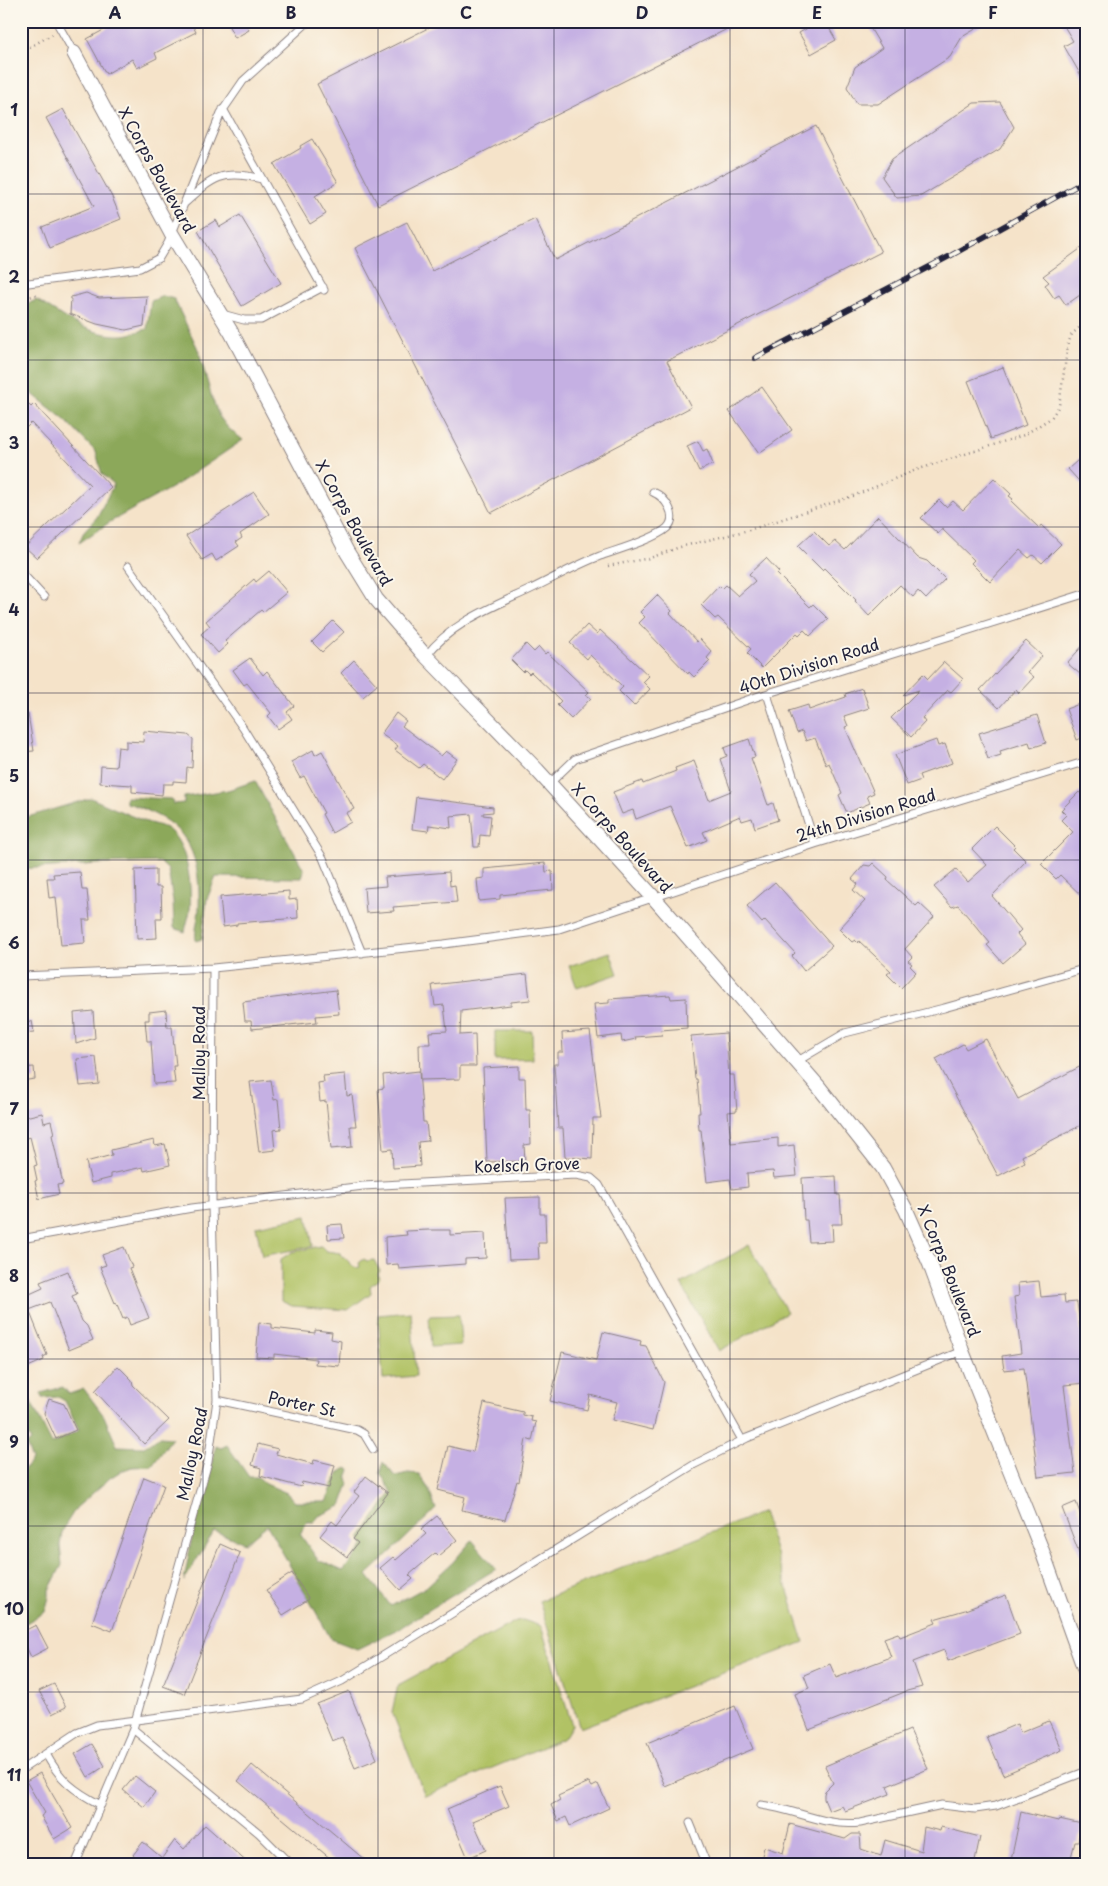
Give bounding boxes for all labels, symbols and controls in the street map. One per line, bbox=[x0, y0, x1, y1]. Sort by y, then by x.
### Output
text: A bbox=[109, 0, 122, 24]
text: B bbox=[286, 0, 297, 24]
text: C bbox=[460, 0, 472, 24]
text: D bbox=[636, 0, 648, 24]
text: E bbox=[812, 0, 822, 24]
text: F bbox=[988, 0, 998, 24]
text: 1 bbox=[10, 97, 18, 121]
street label: X Corps Boulevard bbox=[113, 102, 203, 237]
text: 2 bbox=[8, 264, 20, 288]
text: 3 bbox=[9, 430, 19, 454]
street label: X Corps Boulevard bbox=[310, 455, 400, 590]
text: 4 bbox=[9, 597, 20, 621]
street label: 40th Division Road bbox=[735, 631, 882, 699]
text: 5 bbox=[9, 763, 19, 787]
street label: X Corps Boulevard bbox=[567, 777, 679, 898]
street label: 24th Division Road bbox=[793, 781, 938, 847]
text: 6 bbox=[8, 930, 20, 954]
street label: Malloy Road bbox=[186, 1006, 210, 1100]
text: 7 bbox=[9, 1096, 19, 1120]
street label: Koelsch Grove bbox=[474, 1150, 580, 1178]
street label: X Corps Boulevard bbox=[912, 1201, 987, 1340]
text: 8 bbox=[9, 1263, 19, 1287]
street label: Porter St bbox=[266, 1384, 338, 1422]
street label: Malloy Road bbox=[169, 1405, 213, 1503]
text: 9 bbox=[9, 1429, 19, 1453]
text: 10 bbox=[4, 1596, 24, 1620]
text: 11 bbox=[7, 1762, 21, 1786]

